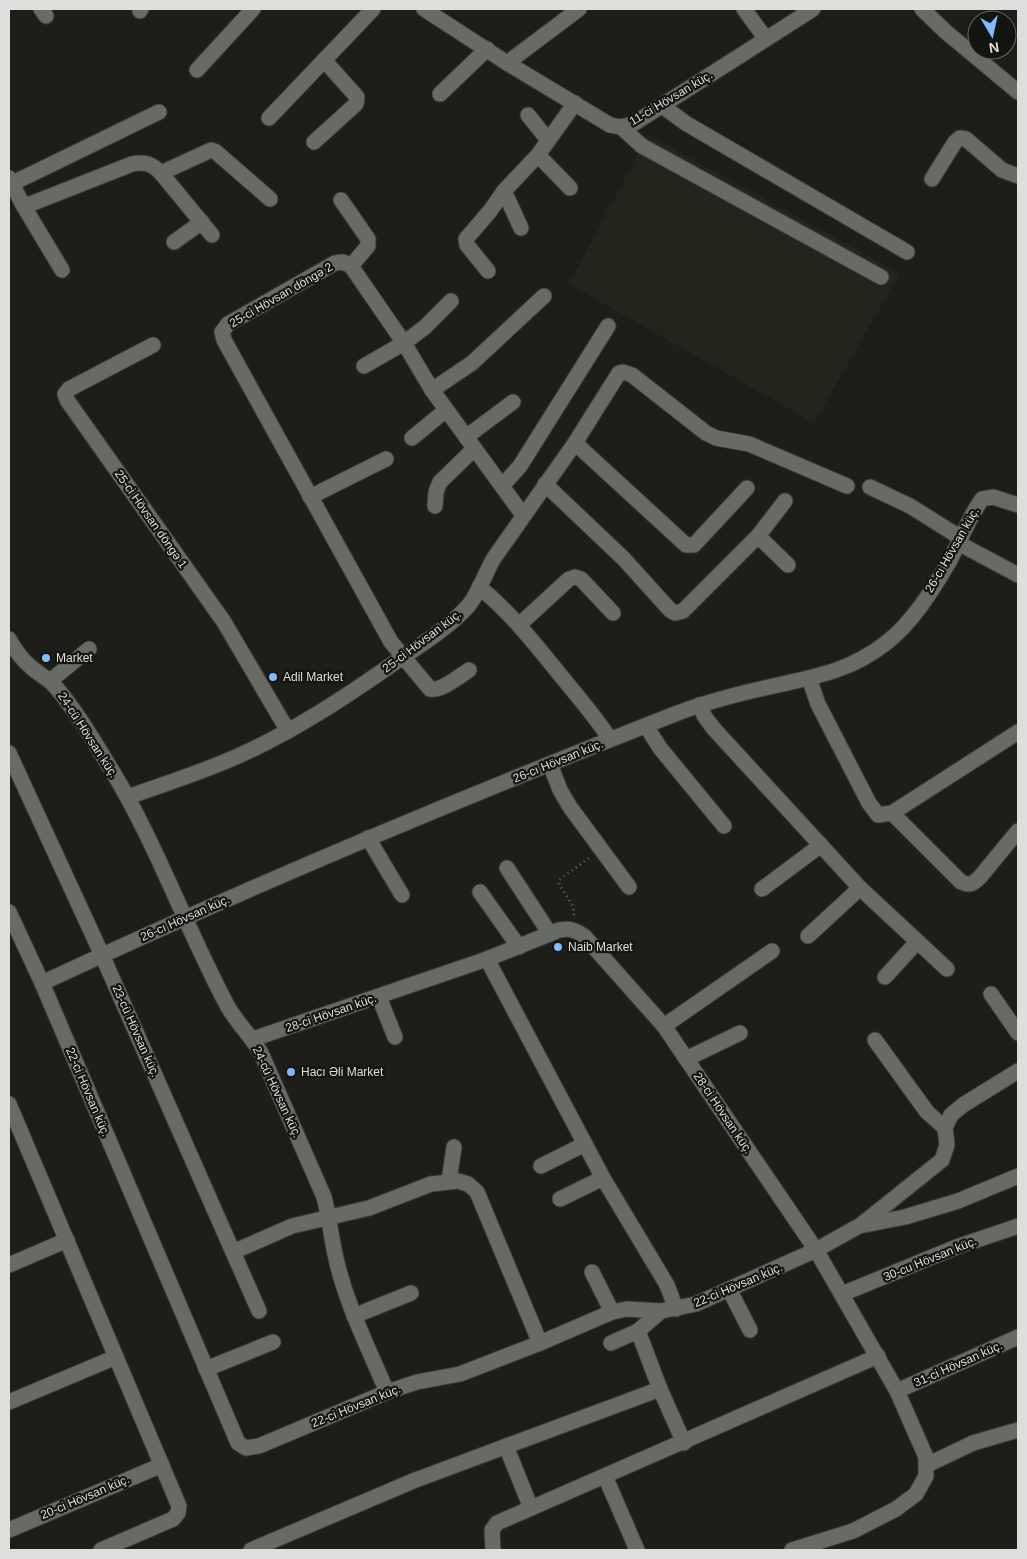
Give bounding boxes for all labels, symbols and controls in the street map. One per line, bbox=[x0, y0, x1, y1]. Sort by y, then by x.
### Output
north arrow bbox=[967, 10, 1017, 60]
text: N bbox=[988, 39, 1000, 57]
street label: 11-ci Hövsan küç. bbox=[627, 68, 715, 128]
street label: 25-ci Hövsan döngə 2 bbox=[227, 260, 335, 330]
street label: 25-ci Hövsan döngə 1 bbox=[112, 467, 190, 571]
street label: 26-cı Hövsan küç. bbox=[922, 505, 982, 595]
street label: 25-ci Hövsan küç. bbox=[380, 607, 464, 675]
place label: Market bbox=[56, 651, 93, 665]
marker: Market bbox=[40, 652, 52, 664]
place label: Adil Market bbox=[283, 670, 344, 684]
marker: Adil Market bbox=[267, 671, 279, 683]
street label: 24-cü Hövsan küç. bbox=[55, 690, 121, 780]
street label: 26-cı Hövsan küç. bbox=[511, 737, 605, 785]
street label: 26-cı Hövsan küç. bbox=[138, 892, 232, 944]
place label: Naib Market bbox=[568, 940, 633, 954]
marker: Naib Market bbox=[552, 941, 564, 953]
street label: 23-cü Hövsan küç. bbox=[109, 983, 163, 1079]
street label: 28-ci Hövsan küç. bbox=[284, 991, 378, 1035]
street label: 24-cü Hövsan küç. bbox=[250, 1044, 304, 1140]
street label: 22-ci Hövsan küç. bbox=[63, 1045, 113, 1139]
place label: Hacı Əli Market bbox=[301, 1065, 384, 1079]
marker: Hacı Əli Market bbox=[285, 1066, 297, 1078]
street label: 28-ci Hövsan küç. bbox=[691, 1070, 755, 1156]
street label: 30-cu Hövsan küç. bbox=[881, 1234, 979, 1284]
street label: 22-ci Hövsan küç. bbox=[691, 1260, 785, 1310]
street label: 31-ci Hövsan küç. bbox=[912, 1338, 1004, 1390]
street label: 22-ci Hövsan küç. bbox=[309, 1382, 403, 1430]
street label: 20-ci Hövsan küç. bbox=[38, 1472, 132, 1522]

